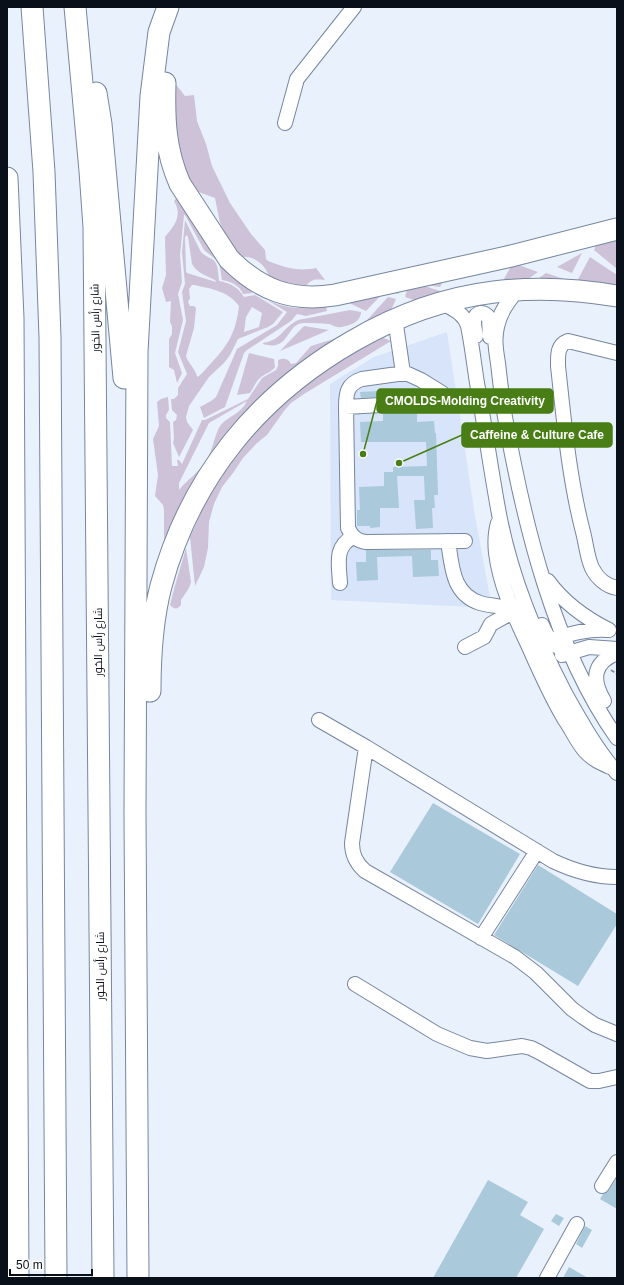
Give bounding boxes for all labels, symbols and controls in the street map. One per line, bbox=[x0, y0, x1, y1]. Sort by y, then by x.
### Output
street label: شارع رأس الخور bbox=[87, 284, 104, 353]
callout: CMOLDS-Molding Creativity bbox=[377, 389, 553, 413]
text: CMOLDS-Molding Creativity bbox=[385, 394, 545, 408]
callout: Caffeine & Culture Cafe bbox=[462, 423, 612, 447]
text: Caffeine & Culture Cafe bbox=[470, 428, 604, 442]
street label: شارع رأس الخور bbox=[91, 608, 106, 677]
street label: شارع رأس الخور bbox=[93, 932, 108, 1001]
scale bar bbox=[10, 1251, 92, 1277]
text: 50 m bbox=[16, 1258, 43, 1272]

